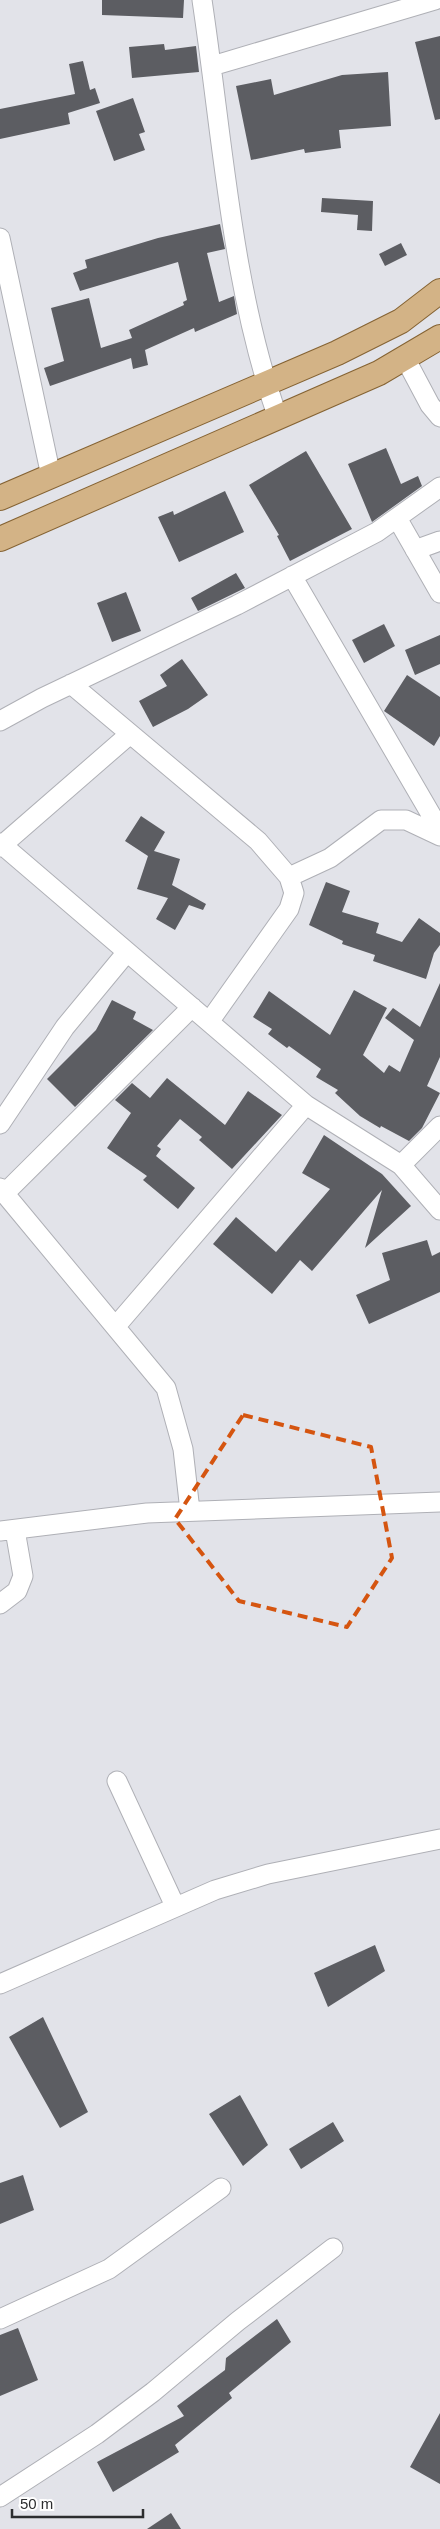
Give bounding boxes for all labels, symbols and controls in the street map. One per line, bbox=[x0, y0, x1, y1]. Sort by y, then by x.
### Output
scale bar bbox=[12, 2486, 144, 2518]
text: 50 m bbox=[20, 2495, 53, 2512]

